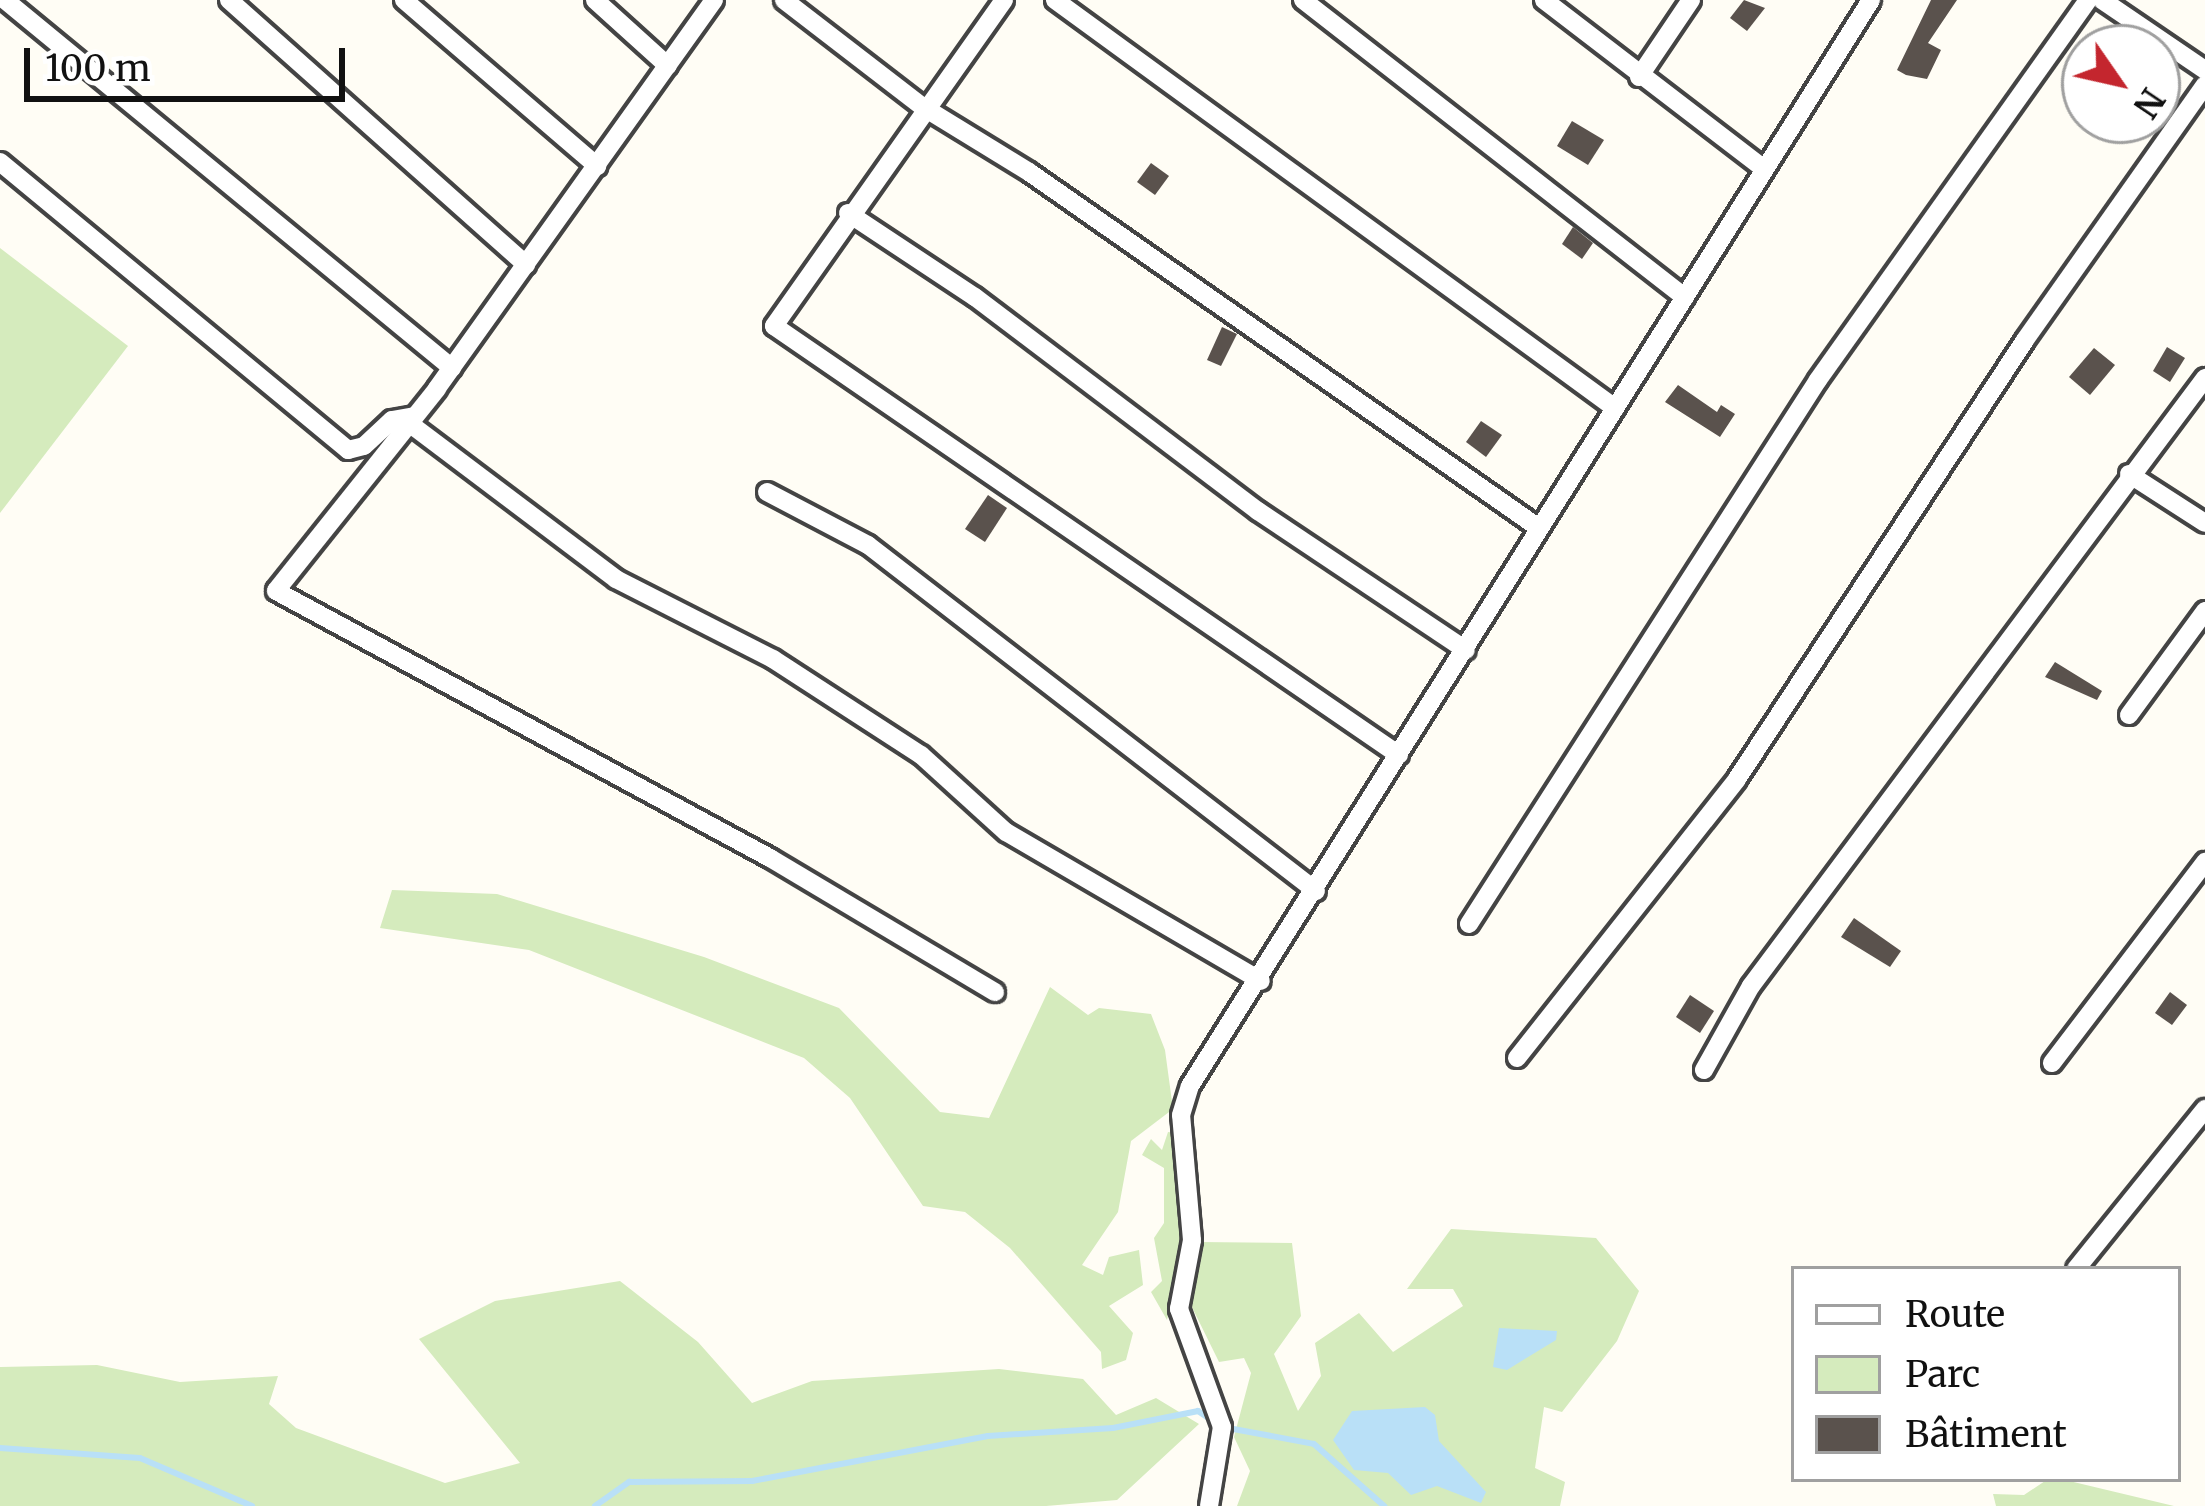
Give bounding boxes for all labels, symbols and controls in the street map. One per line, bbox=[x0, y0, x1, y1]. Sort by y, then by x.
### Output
scale bar bbox=[30, 24, 351, 98]
north arrow bbox=[2061, 24, 2181, 144]
text: 100 m bbox=[45, 46, 151, 91]
text: N bbox=[2124, 80, 2173, 125]
legend bbox=[1791, 1266, 2181, 1482]
text: Route bbox=[1905, 1292, 2005, 1337]
text: Parc bbox=[1905, 1352, 1980, 1397]
text: Bâtiment bbox=[1905, 1412, 2067, 1457]

